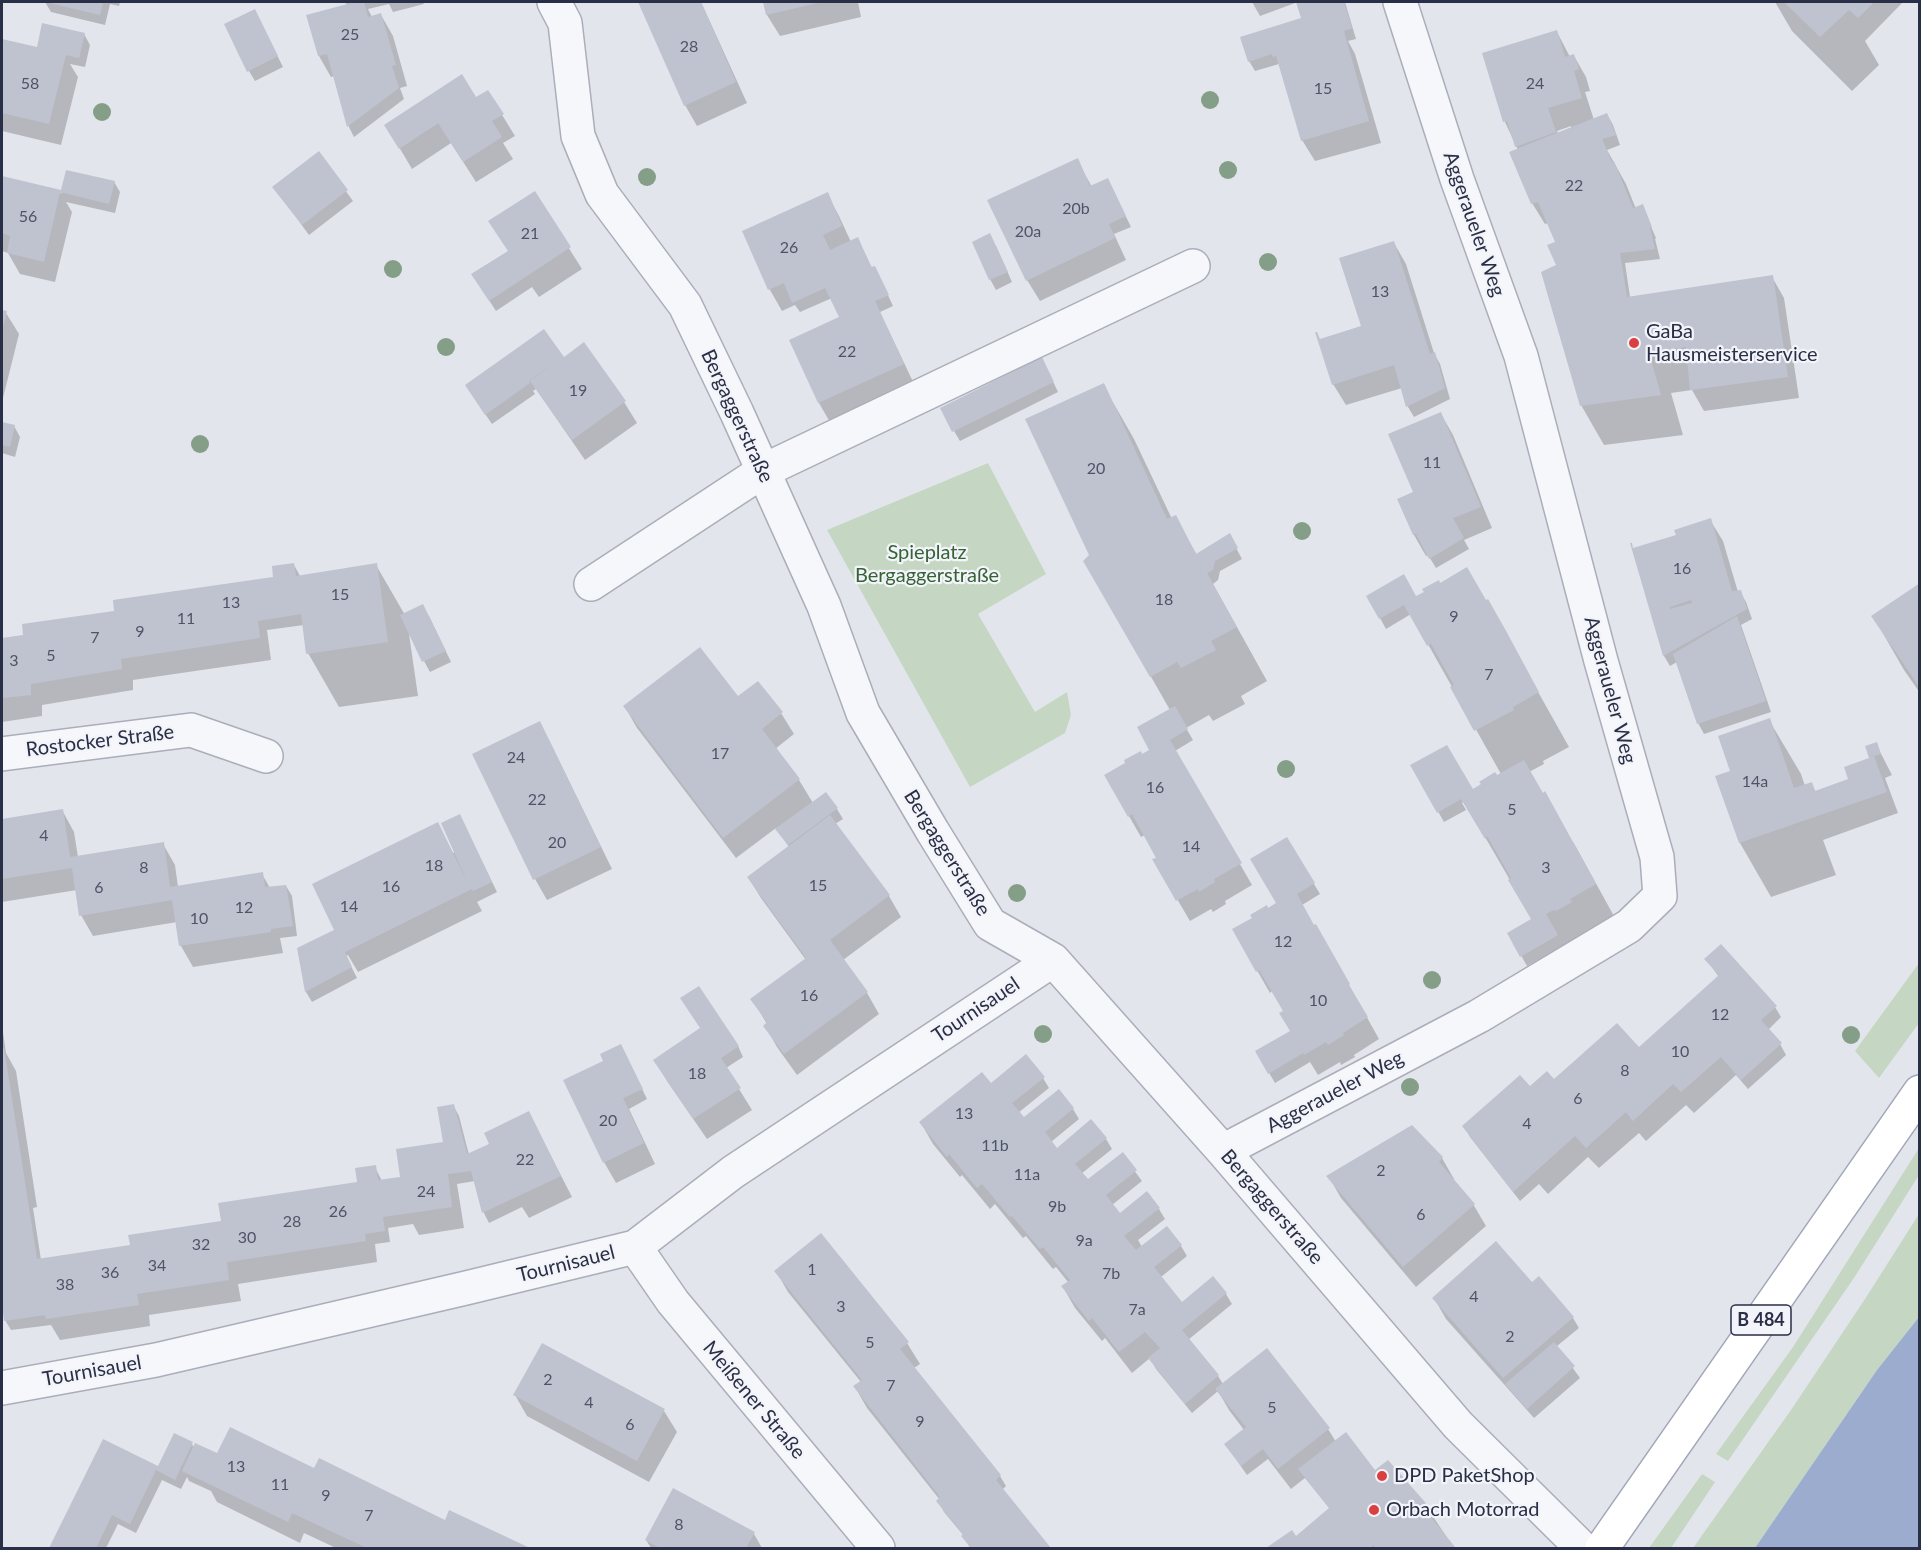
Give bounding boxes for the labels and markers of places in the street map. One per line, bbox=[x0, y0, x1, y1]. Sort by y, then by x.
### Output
place label: GaBa Hausmeisterservice bbox=[1646, 320, 1818, 367]
marker: GaBa Hausmeisterservice bbox=[1627, 336, 1641, 350]
place label: DPD PaketShop bbox=[1394, 1464, 1535, 1488]
marker: DPD PaketShop bbox=[1375, 1469, 1389, 1483]
place label: Orbach Motorrad bbox=[1386, 1498, 1539, 1522]
marker: Orbach Motorrad bbox=[1367, 1503, 1381, 1517]

